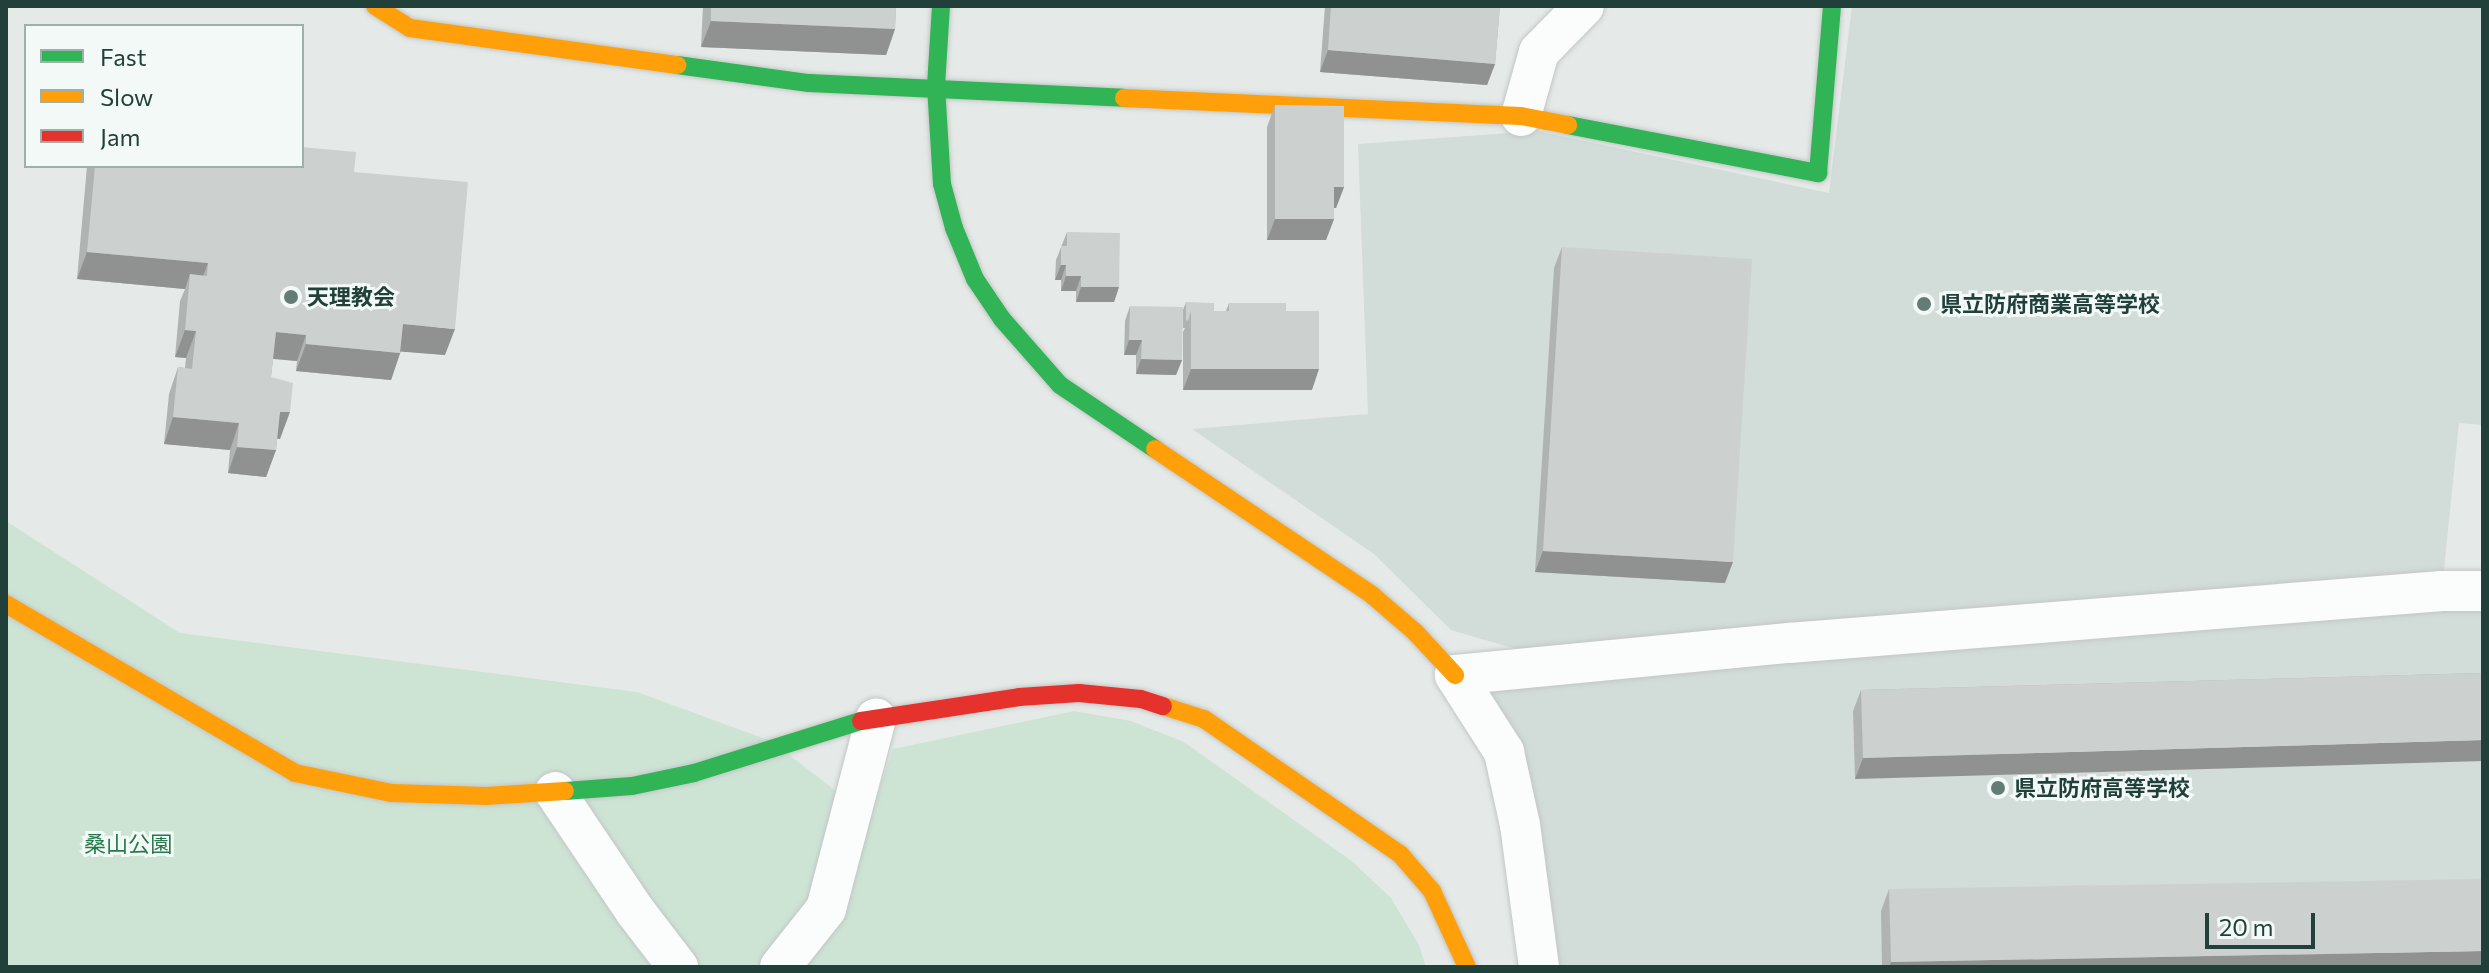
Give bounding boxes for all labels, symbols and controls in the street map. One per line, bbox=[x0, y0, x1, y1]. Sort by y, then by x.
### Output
legend bbox=[24, 24, 304, 168]
text: Fast bbox=[100, 42, 147, 71]
text: Slow bbox=[100, 82, 153, 111]
text: Jam bbox=[100, 122, 140, 151]
place label: 天理教会 bbox=[307, 284, 395, 310]
marker: 天理教会 bbox=[282, 288, 300, 306]
place label: 県立防府商業高等学校 bbox=[1940, 291, 2160, 317]
marker: 県立防府商業高等学校 bbox=[1915, 295, 1933, 313]
place label: 県立防府高等学校 bbox=[2014, 775, 2190, 801]
marker: 県立防府高等学校 bbox=[1989, 779, 2007, 797]
park label: 桑山公園 bbox=[84, 831, 172, 857]
scale bar bbox=[2209, 897, 2319, 947]
text: 20 m bbox=[2219, 912, 2273, 941]

